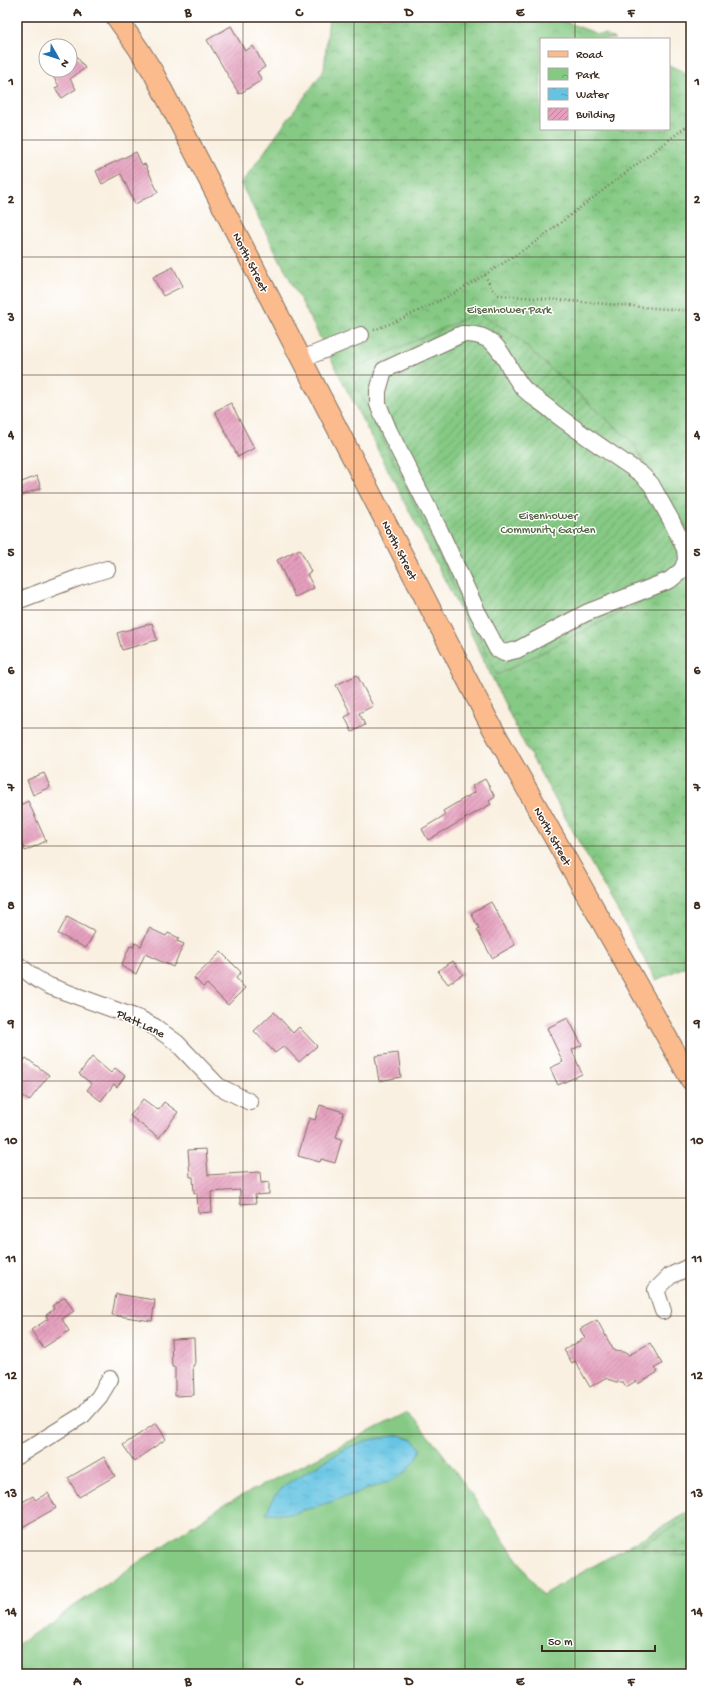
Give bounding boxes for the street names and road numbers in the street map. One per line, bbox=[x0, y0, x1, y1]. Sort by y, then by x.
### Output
street label: North Street bbox=[228, 231, 271, 296]
street label: North Street bbox=[377, 519, 420, 584]
street label: North Street bbox=[529, 805, 574, 870]
street label: Platt Lane bbox=[113, 1007, 167, 1042]

